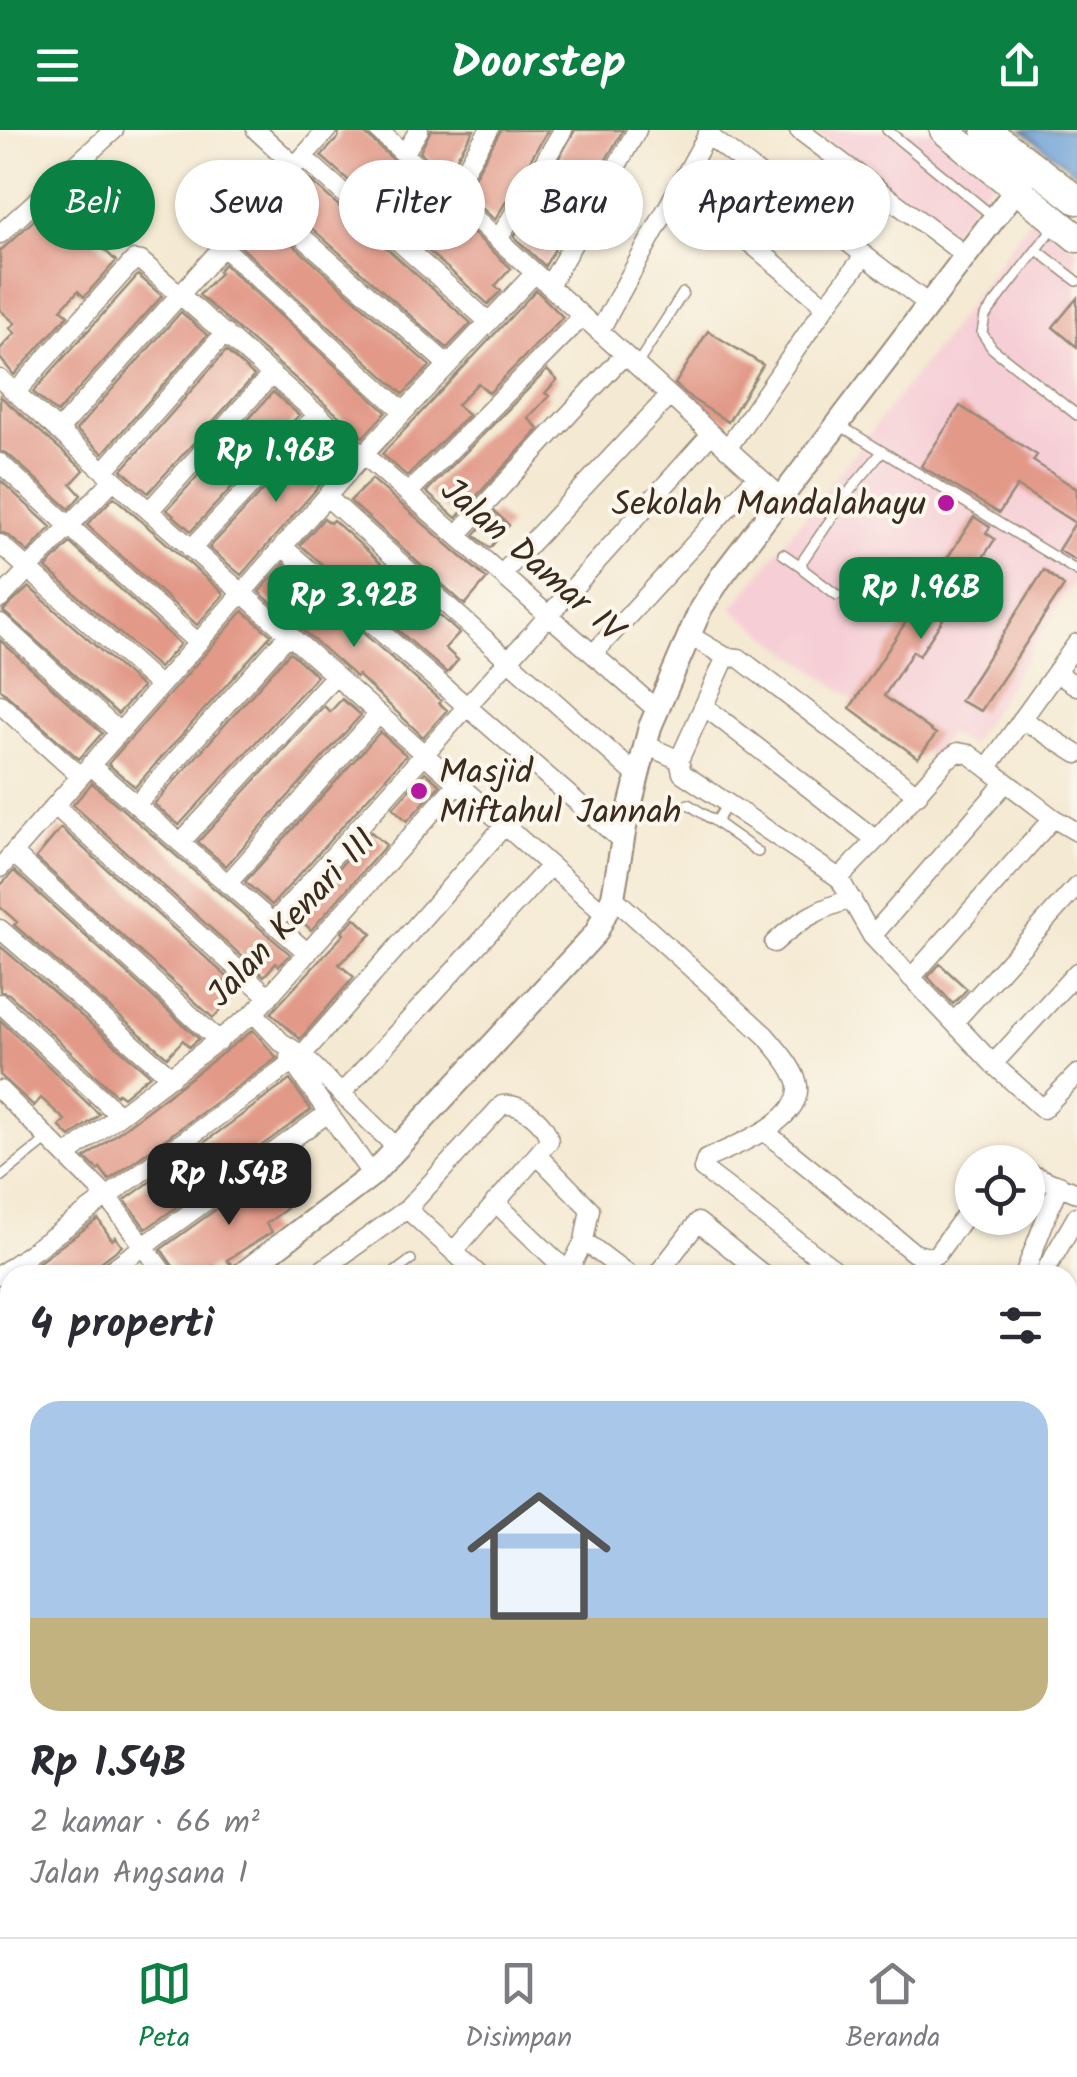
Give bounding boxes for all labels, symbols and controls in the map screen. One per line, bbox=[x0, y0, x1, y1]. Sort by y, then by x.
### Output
text: Doorstep bbox=[451, 29, 626, 101]
icon: menu bbox=[30, 38, 85, 93]
icon: share bbox=[992, 38, 1047, 93]
chip: Beli bbox=[30, 160, 155, 250]
chip: Sewa bbox=[175, 160, 319, 250]
chip: Filter bbox=[339, 160, 485, 250]
chip: Baru bbox=[505, 160, 643, 250]
chip: Apartemen bbox=[663, 160, 890, 250]
pin: Rp 1.96B bbox=[173, 420, 379, 505]
text: Rp 1.96B bbox=[216, 427, 336, 478]
street label: Jalan Damar IV bbox=[426, 465, 638, 659]
place label: Sekolah Mandalahayu bbox=[612, 478, 926, 534]
marker: Sekolah Mandalahayu bbox=[935, 492, 957, 514]
pin: Rp 1.96B bbox=[818, 557, 1024, 642]
text: Rp 1.96B bbox=[861, 564, 981, 615]
pin: Rp 3.92B bbox=[251, 565, 457, 650]
text: Rp 3.92B bbox=[290, 572, 418, 623]
place label: Masjid Miftahul Jannah bbox=[439, 746, 682, 842]
marker: Masjid Miftahul Jannah bbox=[408, 780, 430, 802]
street label: Jalan Kenari III bbox=[195, 816, 392, 1022]
pin: Rp 1.54B bbox=[126, 1143, 332, 1228]
map controls bbox=[955, 1145, 1045, 1235]
button: locate bbox=[955, 1145, 1045, 1235]
text: Rp 1.54B bbox=[169, 1150, 289, 1201]
text: 4 properti bbox=[30, 1292, 214, 1359]
icon: filters bbox=[993, 1298, 1048, 1353]
icon: home bbox=[449, 1466, 629, 1646]
text: Rp 1.54B bbox=[30, 1731, 187, 1798]
text: 2 kamar · 66 m² bbox=[30, 1798, 260, 1849]
text: Jalan Angsana I bbox=[30, 1849, 248, 1900]
tab: Peta bbox=[137, 1956, 192, 2061]
tab: Disimpan bbox=[465, 1956, 572, 2061]
tab: Beranda bbox=[845, 1956, 940, 2061]

